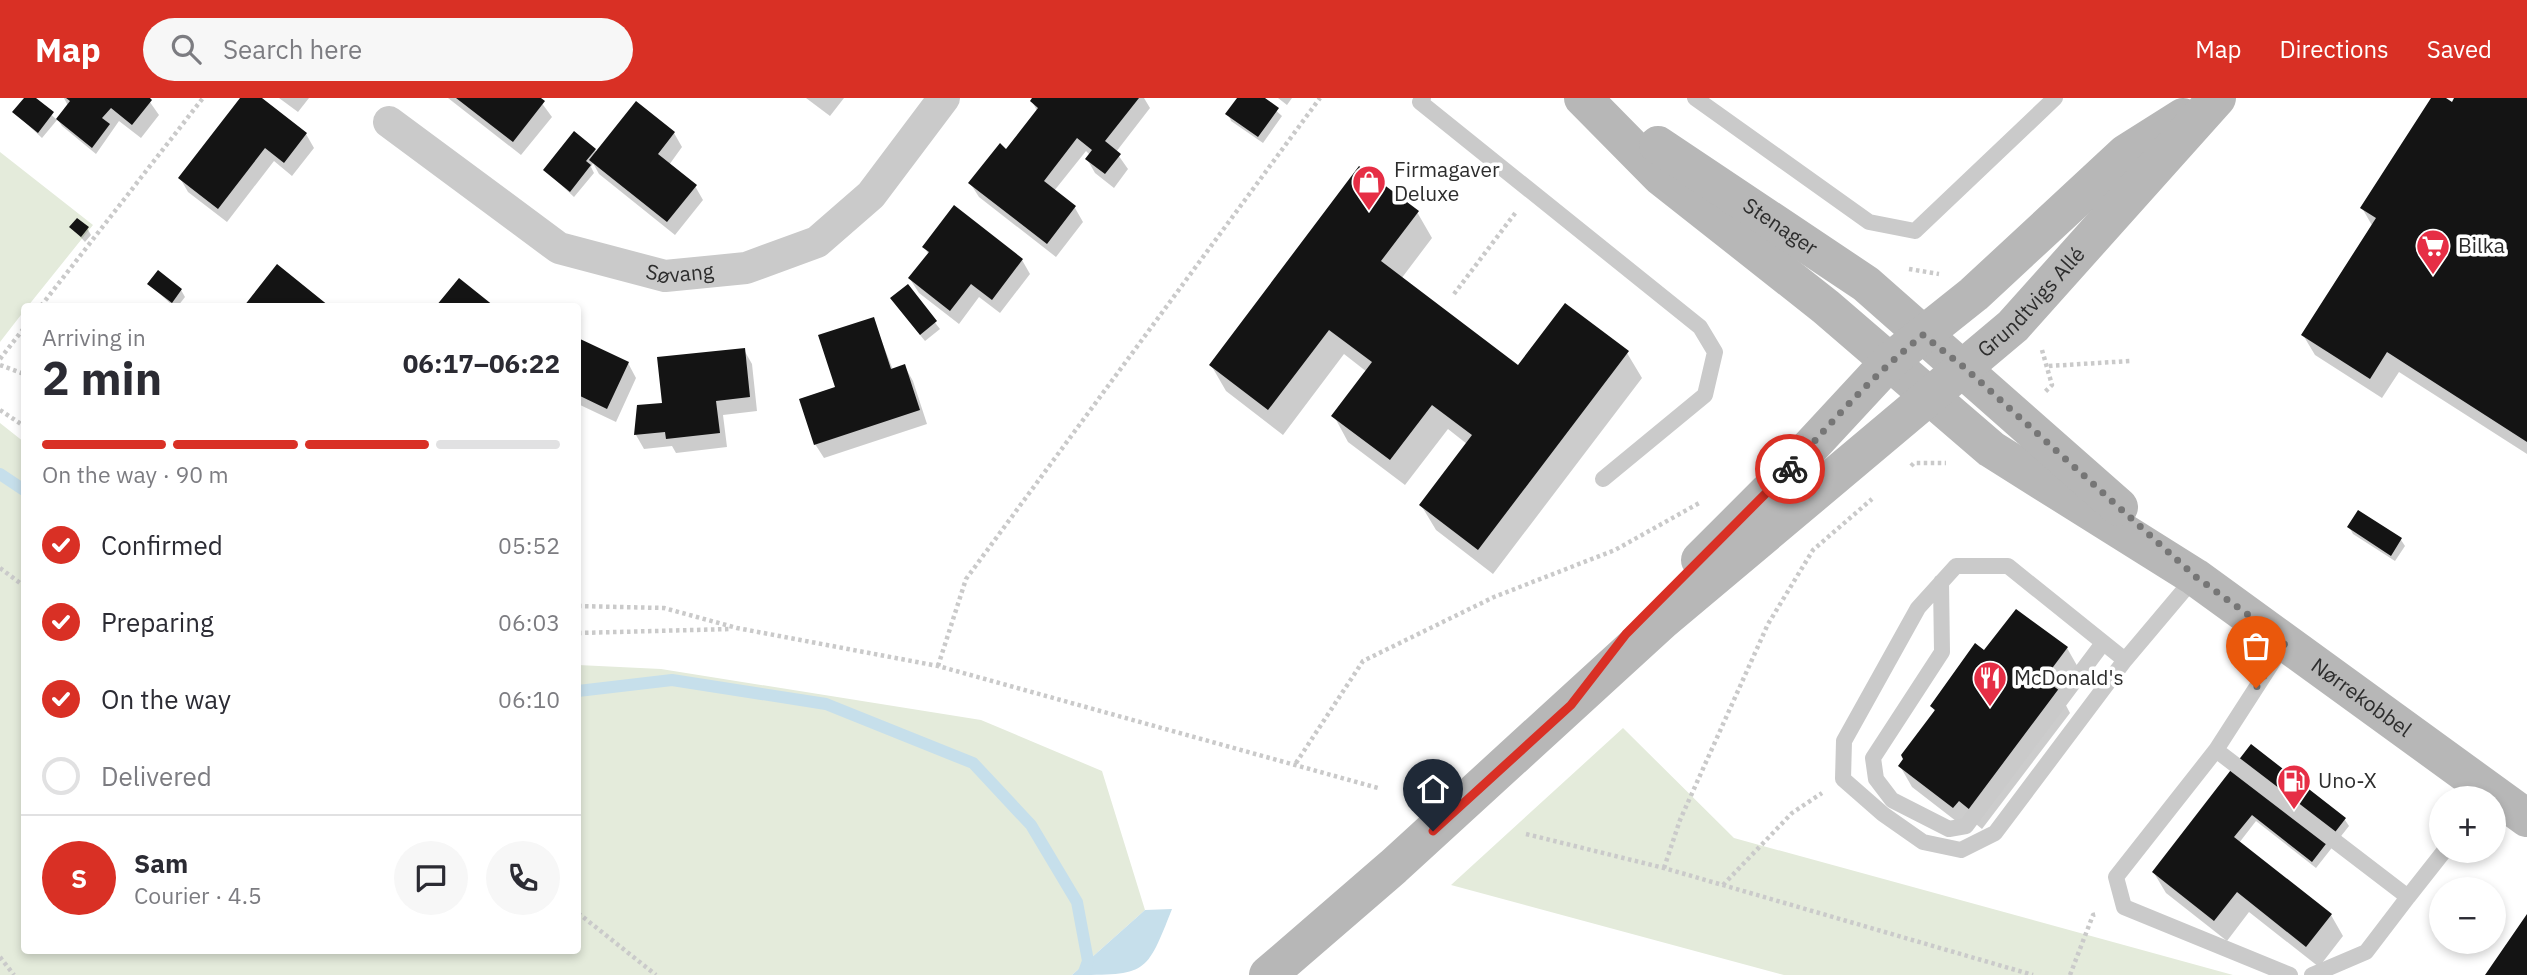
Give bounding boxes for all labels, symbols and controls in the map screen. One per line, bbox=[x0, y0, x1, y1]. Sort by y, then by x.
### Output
search box bbox=[143, 18, 633, 81]
text: Map bbox=[35, 28, 101, 71]
icon: search bbox=[167, 30, 205, 68]
text: Search here bbox=[223, 32, 362, 66]
text: Map bbox=[2195, 33, 2241, 65]
text: Directions bbox=[2279, 33, 2389, 65]
text: Saved bbox=[2427, 33, 2492, 65]
place label: Firmagaver Deluxe bbox=[1394, 155, 1500, 207]
shop icon: Firmagaver Deluxe bbox=[1350, 163, 1388, 212]
street label: Stenager bbox=[1738, 191, 1824, 261]
supermarket icon: Bilka bbox=[2414, 227, 2452, 276]
place label: Bilka bbox=[2458, 231, 2505, 259]
street label: Grundtvigs Allé bbox=[1971, 240, 2091, 363]
street label: Søvang bbox=[643, 256, 715, 290]
text: Arriving in bbox=[42, 322, 146, 352]
text: 06:17–06:22 bbox=[403, 346, 560, 380]
text: 2 min bbox=[42, 348, 162, 408]
courier bbox=[1755, 434, 1825, 504]
icon: bike bbox=[1771, 450, 1809, 488]
text: On the way · 90 m bbox=[42, 459, 229, 489]
icon: check bbox=[42, 526, 80, 564]
text: Confirmed bbox=[101, 528, 223, 562]
text: 05:52 bbox=[498, 530, 560, 560]
icon: check bbox=[42, 603, 80, 641]
text: Preparing bbox=[101, 605, 214, 639]
text: 06:03 bbox=[498, 607, 560, 637]
pin bbox=[2226, 616, 2286, 688]
icon: bag bbox=[2237, 627, 2275, 665]
street label: Nørrekobbel bbox=[2306, 651, 2418, 743]
restaurant icon: McDonald's bbox=[1971, 659, 2009, 708]
place label: McDonald's bbox=[2014, 663, 2124, 691]
icon: check bbox=[42, 680, 80, 718]
text: On the way bbox=[101, 682, 231, 716]
text: 06:10 bbox=[498, 684, 560, 714]
text: Delivered bbox=[101, 759, 212, 793]
pin bbox=[1403, 759, 1463, 831]
fuel station icon: Uno-X bbox=[2275, 762, 2313, 811]
place label: Uno-X bbox=[2318, 766, 2377, 794]
icon: home bbox=[1414, 770, 1452, 808]
map controls bbox=[2429, 786, 2506, 954]
button: + bbox=[2429, 786, 2506, 863]
button: chat bbox=[394, 841, 468, 915]
button: phone bbox=[486, 841, 560, 915]
text: Sam bbox=[134, 846, 188, 880]
text: S bbox=[71, 861, 87, 895]
button: − bbox=[2429, 877, 2506, 954]
text: Courier · 4.5 bbox=[134, 880, 262, 910]

